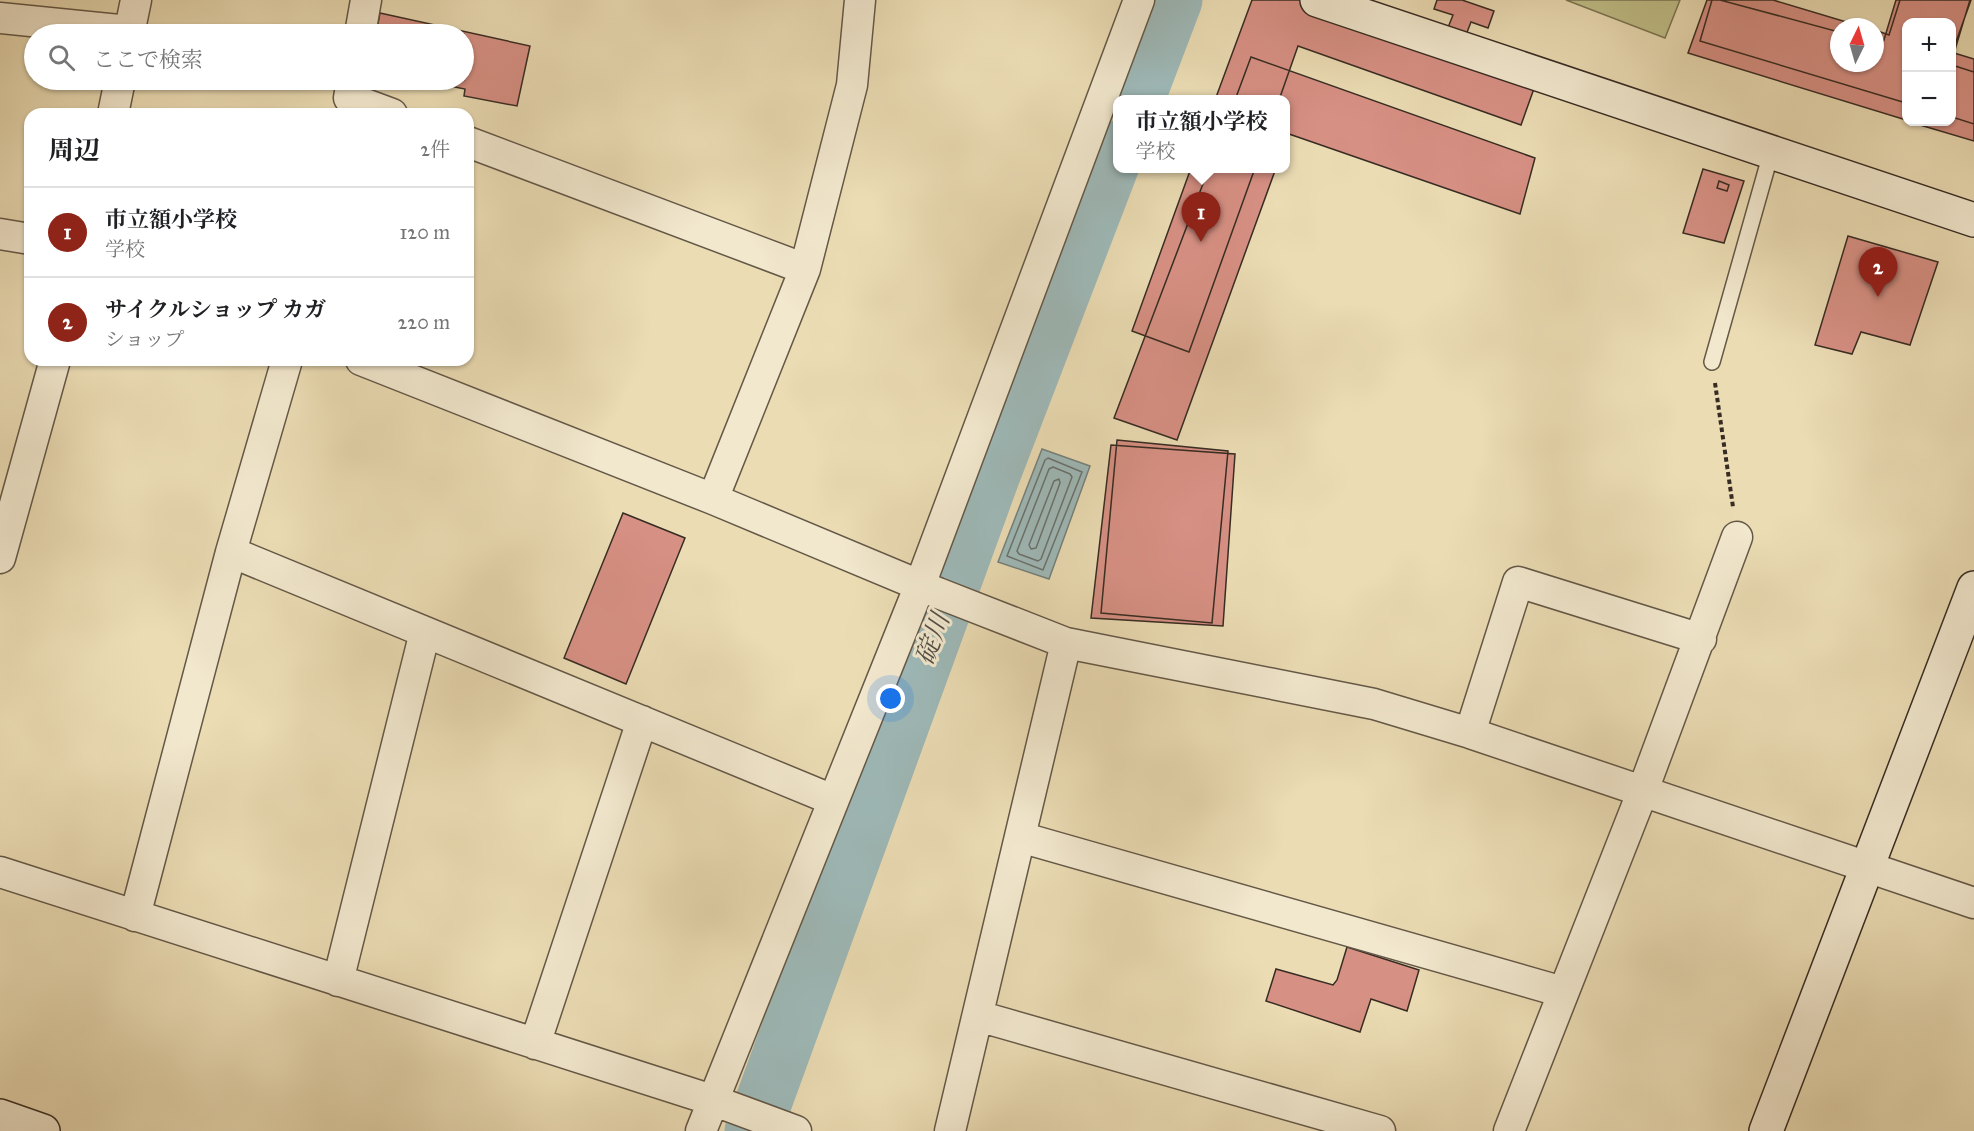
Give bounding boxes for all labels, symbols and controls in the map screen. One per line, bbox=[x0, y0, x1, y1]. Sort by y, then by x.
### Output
north arrow bbox=[1830, 18, 1884, 72]
map controls bbox=[1902, 18, 1956, 126]
button: + bbox=[1902, 18, 1956, 72]
search box bbox=[24, 24, 474, 90]
icon: search bbox=[45, 41, 78, 74]
text: ここで検索 bbox=[93, 46, 203, 73]
button: − bbox=[1902, 72, 1956, 126]
popup bbox=[1113, 95, 1290, 173]
text: 市立額小学校 bbox=[1135, 108, 1268, 135]
text: 周辺 bbox=[48, 134, 100, 166]
text: 2件 bbox=[420, 137, 450, 161]
text: 学校 bbox=[1135, 139, 1175, 163]
pin: 1 bbox=[1182, 192, 1220, 242]
text: 市立額小学校 bbox=[105, 206, 237, 233]
text: 1 bbox=[64, 220, 71, 244]
text: 120 m bbox=[399, 220, 450, 244]
text: 学校 bbox=[105, 237, 145, 261]
pin: 2 bbox=[1858, 248, 1898, 297]
text: サイクルショップ カガ bbox=[105, 296, 326, 323]
text: 2 bbox=[63, 310, 72, 334]
text: 220 m bbox=[398, 310, 450, 334]
text: ショップ bbox=[105, 327, 185, 351]
water label: 碇川 bbox=[908, 606, 957, 669]
your location bbox=[876, 684, 905, 713]

